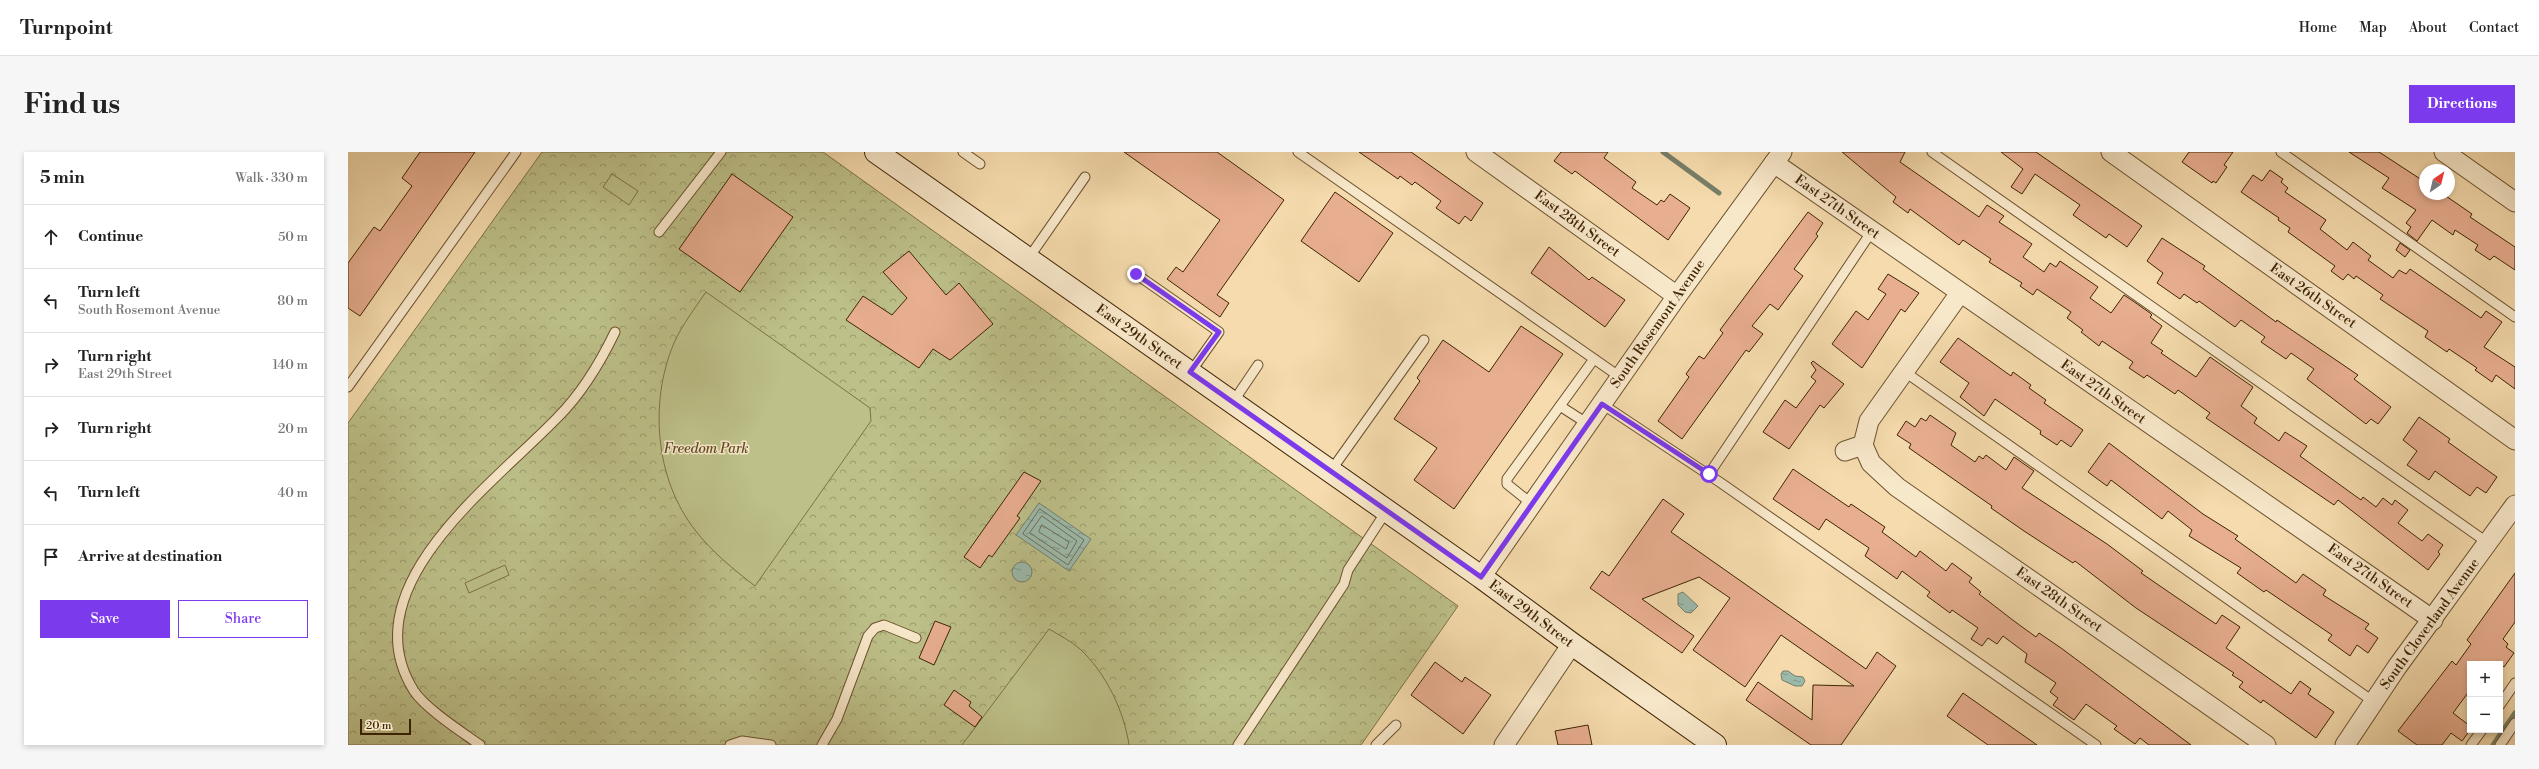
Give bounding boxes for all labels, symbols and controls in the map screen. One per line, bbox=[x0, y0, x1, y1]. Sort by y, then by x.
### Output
text: Turnpoint bbox=[20, 16, 113, 40]
text: Home bbox=[2299, 19, 2337, 37]
text: Map bbox=[2359, 19, 2387, 37]
text: About bbox=[2409, 19, 2447, 37]
text: Contact bbox=[2469, 19, 2519, 37]
button: Directions bbox=[2409, 85, 2515, 123]
text: Find us bbox=[24, 87, 120, 122]
north arrow bbox=[2419, 164, 2455, 200]
text: 5 min bbox=[40, 167, 85, 189]
text: Walk · 330 m bbox=[235, 170, 308, 186]
street label: East 27th Street bbox=[1791, 171, 1883, 243]
street label: East 28th Street bbox=[1531, 187, 1623, 261]
icon: ahead bbox=[40, 226, 62, 248]
text: Continue bbox=[78, 227, 143, 246]
text: 50 m bbox=[278, 229, 308, 245]
street label: South Rosemont Avenue bbox=[1607, 256, 1709, 392]
street label: East 26th Street bbox=[2266, 259, 2360, 333]
route end bbox=[1127, 265, 1145, 283]
text: Turn left bbox=[78, 283, 140, 302]
icon: left bbox=[40, 290, 62, 312]
text: 80 m bbox=[277, 293, 308, 309]
street label: East 29th Street bbox=[1092, 300, 1186, 374]
text: South Rosemont Avenue bbox=[78, 302, 220, 318]
text: Turn right bbox=[78, 347, 152, 366]
icon: right bbox=[40, 354, 62, 376]
street label: East 27th Street bbox=[2057, 356, 2149, 428]
text: 140 m bbox=[272, 357, 308, 373]
text: East 29th Street bbox=[78, 366, 172, 382]
icon: right bbox=[40, 418, 62, 440]
text: Turn right bbox=[78, 419, 152, 438]
text: 20 m bbox=[278, 421, 308, 437]
park label: Freedom Park bbox=[663, 440, 749, 458]
route start bbox=[1700, 465, 1718, 483]
icon: left bbox=[40, 482, 62, 504]
text: Turn left bbox=[78, 483, 140, 502]
text: 40 m bbox=[278, 485, 308, 501]
street label: East 27th Street bbox=[2324, 540, 2416, 612]
icon: arrive bbox=[40, 546, 62, 568]
text: Arrive at destination bbox=[78, 547, 222, 566]
street label: South Cloverland Avenue bbox=[2376, 555, 2484, 693]
street label: East 28th Street bbox=[2012, 563, 2106, 637]
street label: East 29th Street bbox=[1485, 576, 1577, 652]
button: Save bbox=[40, 600, 170, 638]
button: Share bbox=[178, 600, 308, 638]
map controls bbox=[2467, 661, 2503, 733]
button: + bbox=[2467, 661, 2503, 697]
button: − bbox=[2467, 697, 2503, 733]
scale bar bbox=[360, 717, 411, 736]
text: 20 m bbox=[366, 719, 391, 733]

